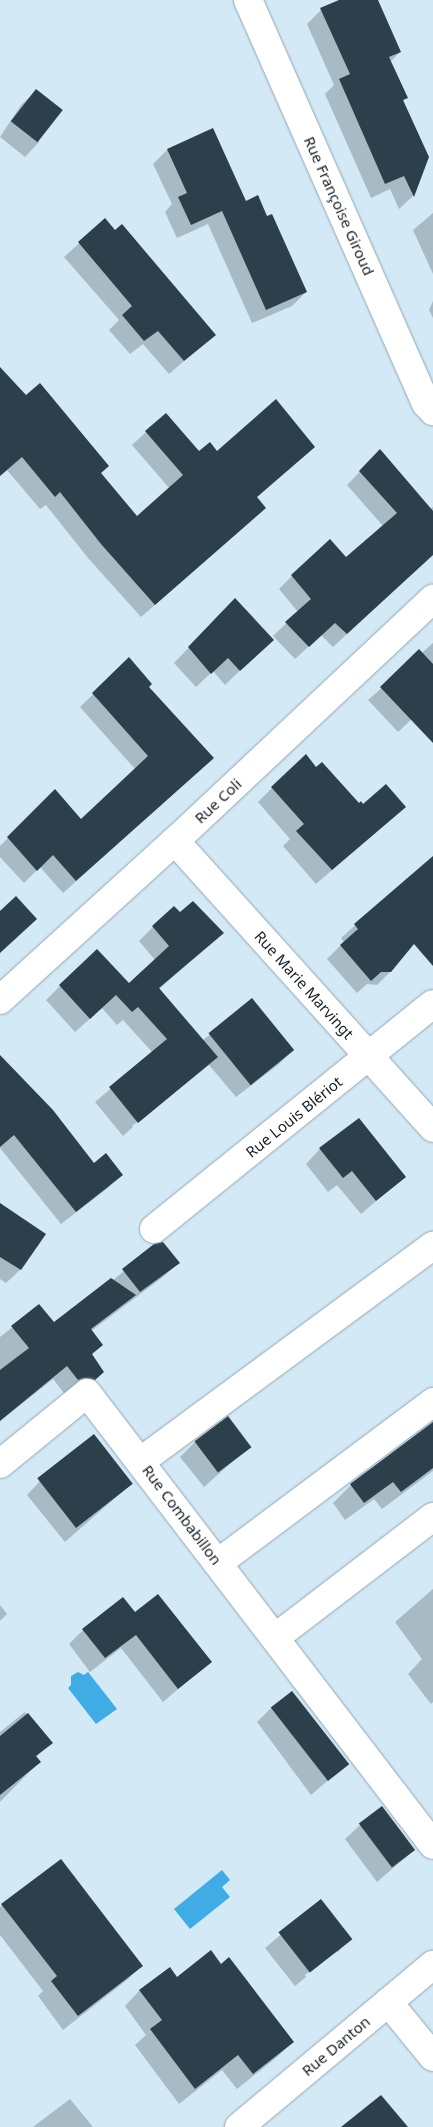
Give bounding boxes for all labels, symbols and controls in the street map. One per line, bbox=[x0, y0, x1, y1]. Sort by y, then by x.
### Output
street label: Rue Françoise Giroud bbox=[300, 134, 378, 278]
street label: Rue Coli bbox=[191, 775, 245, 827]
street label: Rue Marie Marvingt bbox=[251, 927, 357, 1043]
street label: Rue Louis Blériot bbox=[242, 1073, 346, 1161]
street label: Rue Combabillon bbox=[139, 1462, 225, 1568]
street label: Rue Danton bbox=[298, 2012, 374, 2080]

